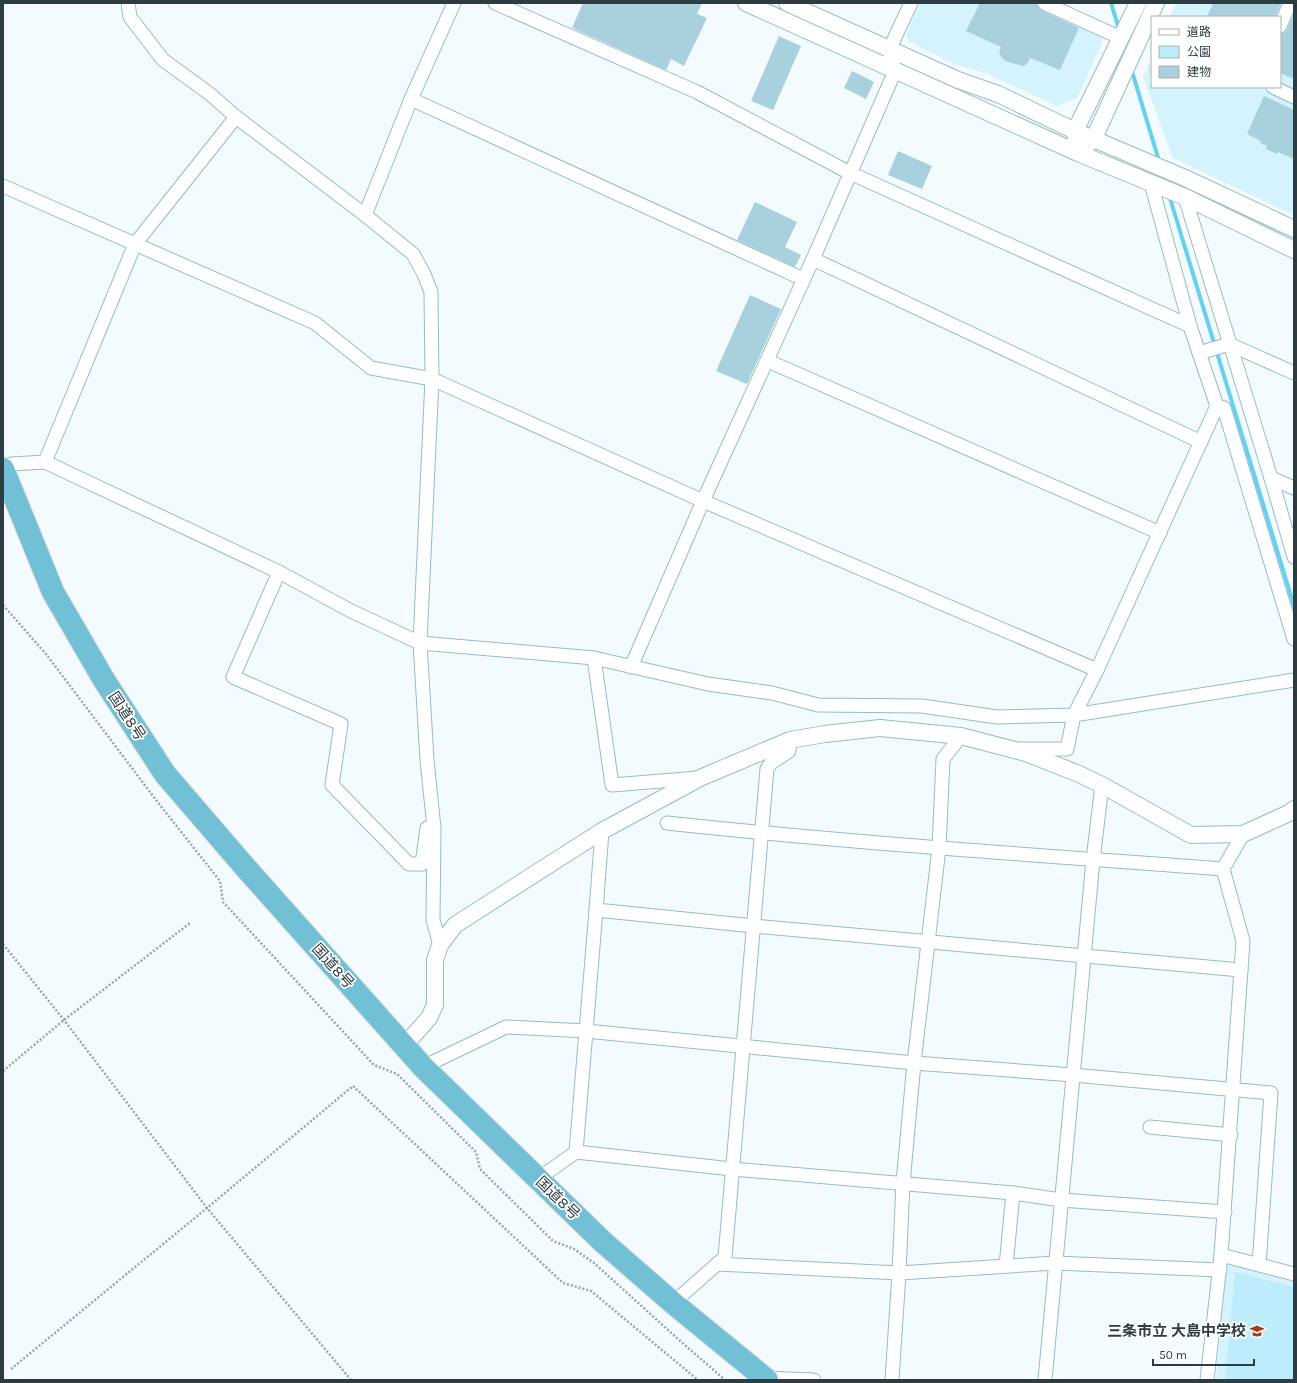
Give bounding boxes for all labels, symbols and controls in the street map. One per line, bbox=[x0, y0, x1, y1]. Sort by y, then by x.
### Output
legend bbox=[1151, 16, 1281, 88]
text: 道路 bbox=[1187, 25, 1211, 39]
text: 公園 bbox=[1187, 45, 1211, 59]
text: 建物 bbox=[1187, 65, 1211, 79]
street label: 国道8号 bbox=[105, 688, 149, 744]
street label: 国道8号 bbox=[308, 940, 358, 992]
street label: 国道8号 bbox=[532, 1173, 584, 1223]
place label: 三条市立 大島中学校 bbox=[1107, 1322, 1246, 1340]
school or university icon: 三条市立 大島中学校 bbox=[1249, 1323, 1265, 1339]
scale bar bbox=[1153, 1341, 1254, 1367]
text: 50 m bbox=[1159, 1348, 1187, 1362]

